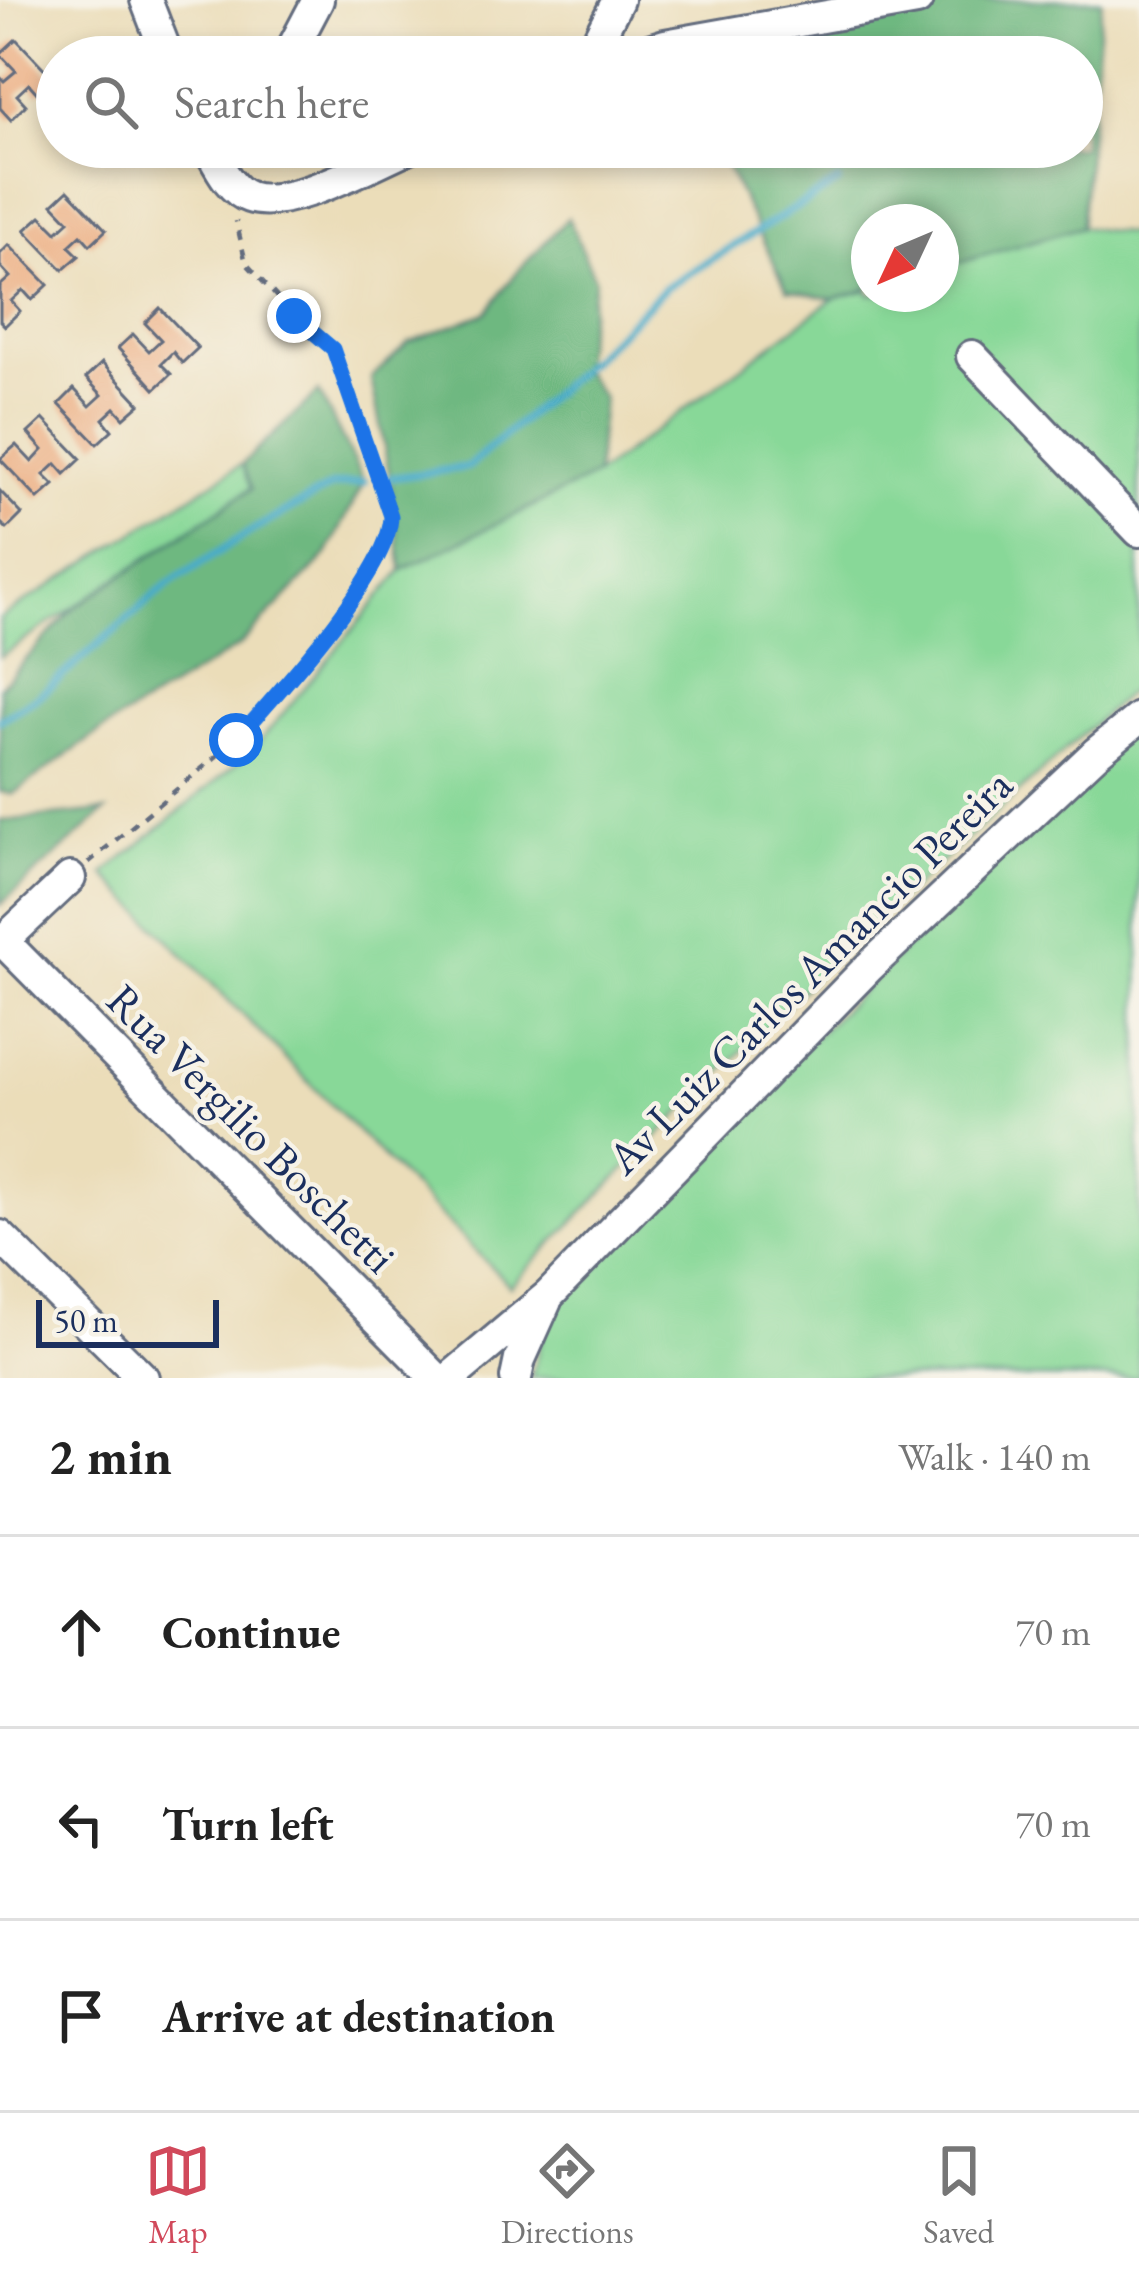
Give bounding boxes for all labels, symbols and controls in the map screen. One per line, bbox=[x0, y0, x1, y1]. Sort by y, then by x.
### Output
search box bbox=[36, 36, 1103, 168]
icon: search bbox=[78, 69, 144, 135]
text: Search here bbox=[174, 73, 369, 131]
north arrow bbox=[851, 204, 959, 312]
route end bbox=[267, 289, 321, 343]
route start bbox=[209, 713, 263, 767]
street label: Av Luiz Carlos Amancio Pereira bbox=[593, 756, 1024, 1187]
street label: Rua Vergilio Boschetti bbox=[95, 971, 409, 1285]
scale bar bbox=[36, 1294, 219, 1347]
text: 50 m bbox=[54, 1299, 118, 1342]
text: 2 min bbox=[48, 1423, 172, 1489]
text: Walk · 140 m bbox=[898, 1431, 1091, 1482]
icon: ahead bbox=[48, 1599, 114, 1665]
text: Continue bbox=[162, 1603, 340, 1661]
text: 70 m bbox=[1015, 1606, 1091, 1657]
icon: left bbox=[48, 1791, 114, 1857]
text: Turn left bbox=[162, 1795, 334, 1853]
text: 70 m bbox=[1015, 1798, 1091, 1849]
icon: arrive bbox=[48, 1983, 114, 2049]
text: Arrive at destination bbox=[162, 1987, 555, 2045]
tab: Map bbox=[145, 2138, 211, 2253]
tab: Directions bbox=[501, 2138, 634, 2253]
tab: Saved bbox=[923, 2138, 994, 2253]

